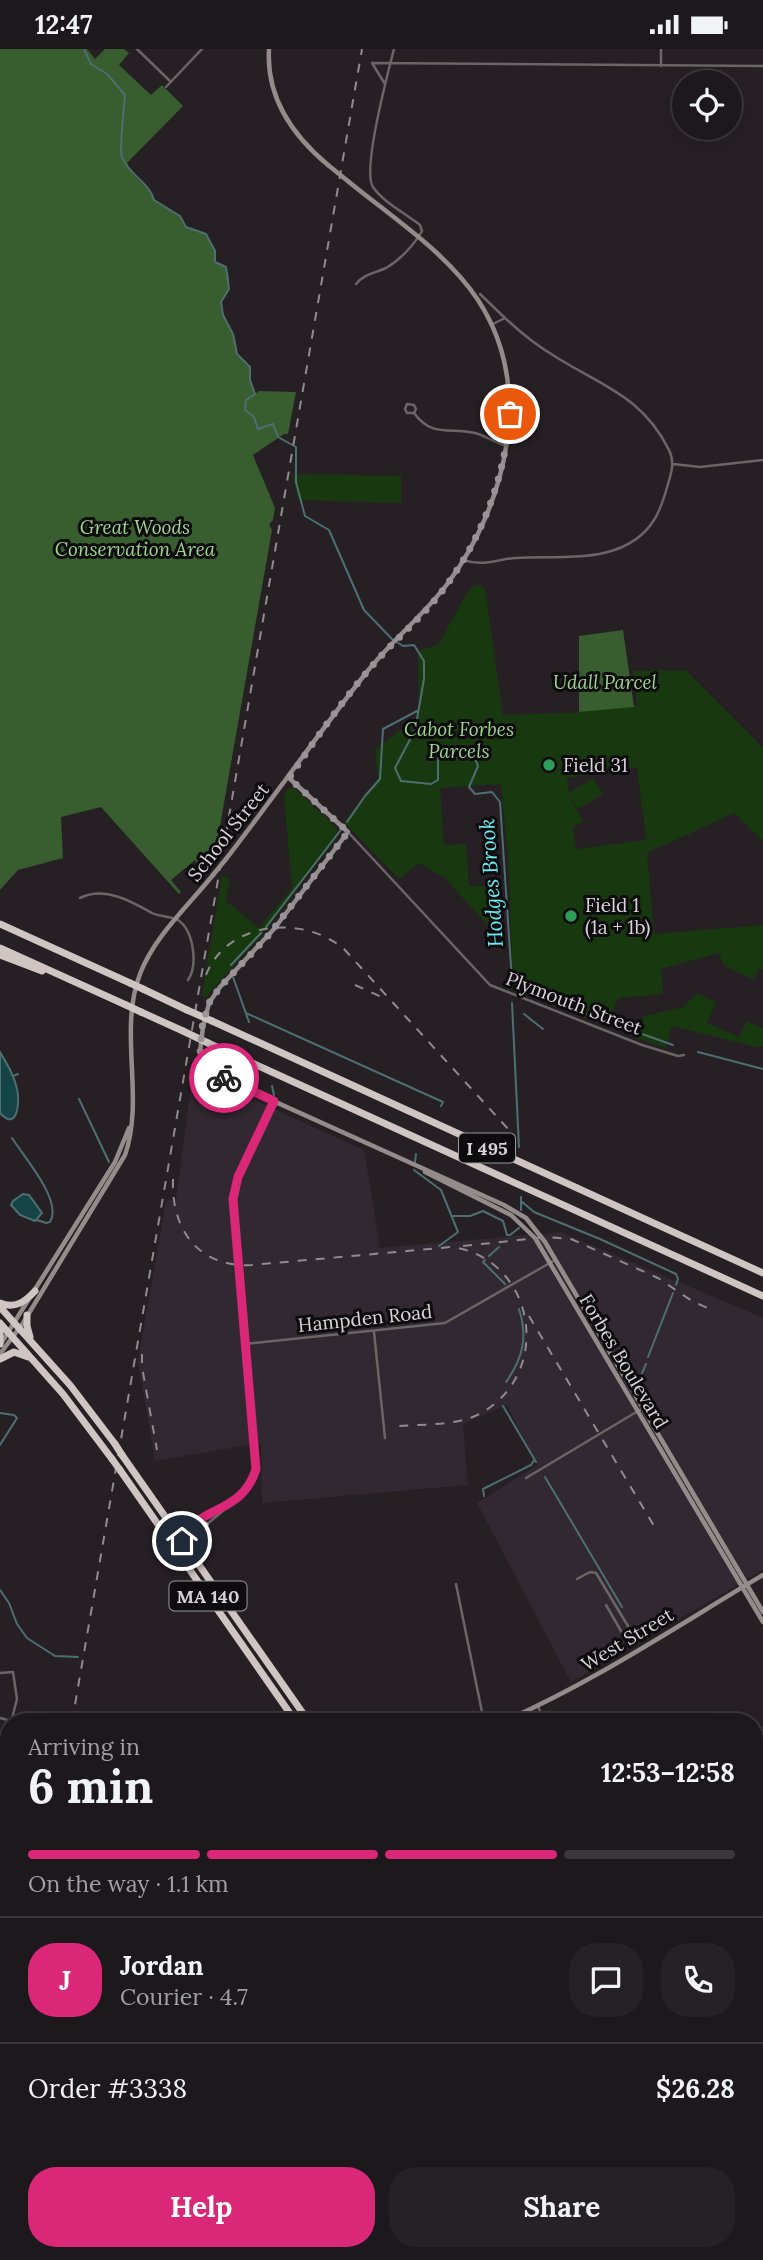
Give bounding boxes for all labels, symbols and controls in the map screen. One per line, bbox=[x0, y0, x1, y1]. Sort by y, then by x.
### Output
text: 12:47 bbox=[35, 8, 92, 41]
map controls bbox=[672, 70, 742, 140]
button: locate bbox=[672, 70, 742, 140]
pin bbox=[480, 384, 540, 444]
icon: bag bbox=[491, 395, 529, 433]
park label: Great Woods Conservation Area bbox=[55, 515, 216, 561]
park label: Udall Parcel bbox=[553, 670, 658, 694]
park label: Cabot Forbes Parcels bbox=[404, 717, 514, 763]
place label: Field 31 bbox=[563, 753, 628, 777]
marker: Field 31 bbox=[541, 757, 557, 773]
street label: School Street bbox=[182, 777, 274, 886]
water label: Hodges Brook bbox=[473, 818, 509, 948]
place label: Field 1 (1a + 1b) bbox=[585, 893, 651, 940]
marker: Field 1 (1a + 1b) bbox=[563, 908, 579, 924]
street label: Plymouth Street bbox=[503, 966, 646, 1040]
courier bbox=[189, 1043, 259, 1113]
icon: bike bbox=[205, 1059, 243, 1097]
road number: I 495 bbox=[459, 1133, 515, 1163]
street label: Forbes Boulevard bbox=[574, 1289, 674, 1433]
street label: Hampden Road bbox=[297, 1299, 433, 1337]
pin bbox=[152, 1511, 212, 1571]
icon: home bbox=[163, 1522, 201, 1560]
road number: MA 140 bbox=[170, 1581, 246, 1611]
street label: West Street bbox=[576, 1602, 678, 1676]
text: Arriving in bbox=[28, 1732, 140, 1761]
text: 12:53–12:58 bbox=[601, 1756, 735, 1789]
text: 6 min bbox=[28, 1757, 153, 1816]
text: On the way · 1.1 km bbox=[28, 1869, 229, 1898]
button: chat bbox=[569, 1943, 643, 2017]
button: phone bbox=[661, 1943, 735, 2017]
text: Jordan bbox=[120, 1949, 204, 1982]
text: J bbox=[59, 1964, 71, 1997]
text: Courier · 4.7 bbox=[120, 1982, 248, 2011]
text: Order #3338 bbox=[28, 2072, 187, 2105]
text: $26.28 bbox=[656, 2072, 735, 2105]
button: Help bbox=[28, 2167, 375, 2247]
button: Share bbox=[389, 2167, 735, 2247]

